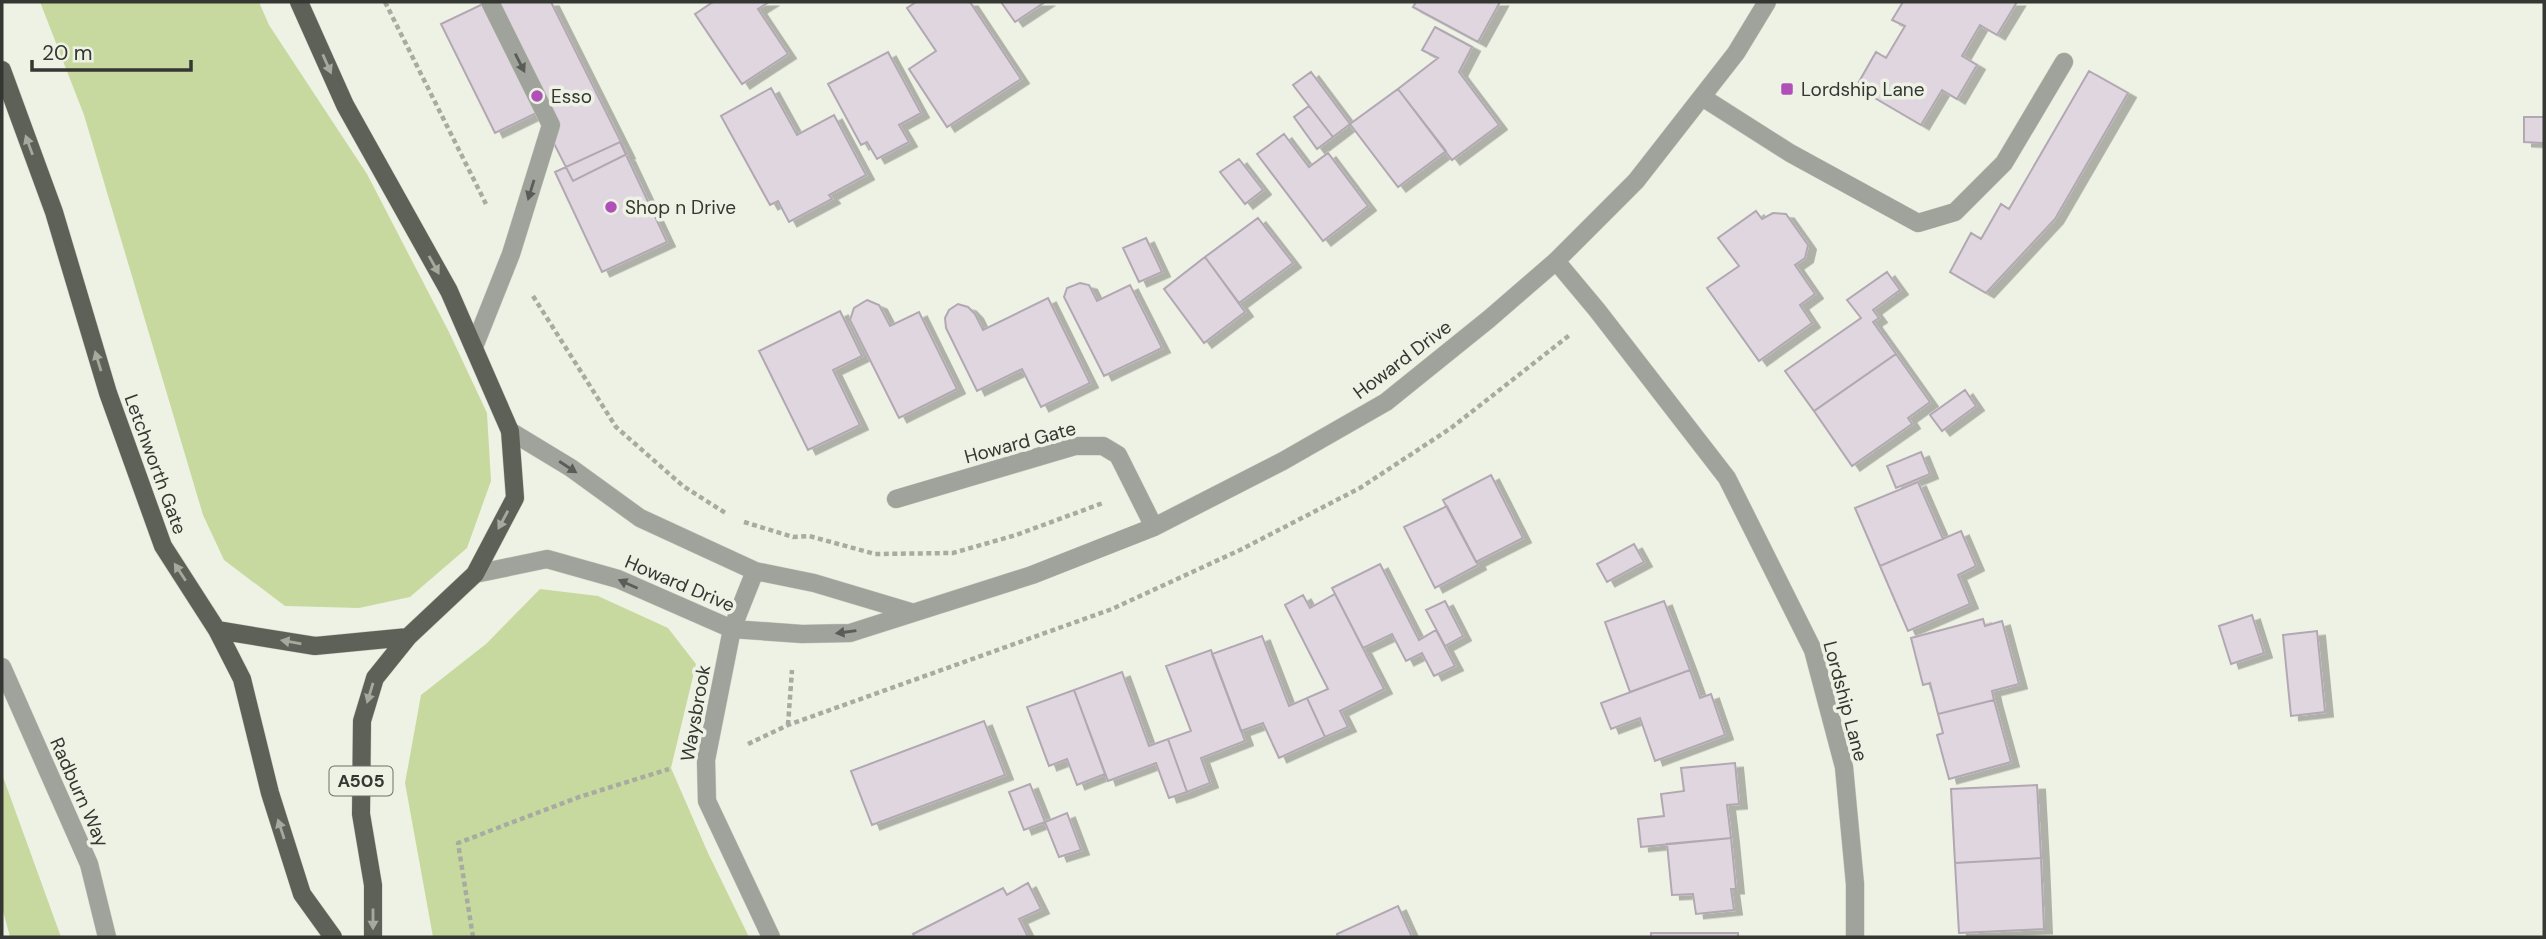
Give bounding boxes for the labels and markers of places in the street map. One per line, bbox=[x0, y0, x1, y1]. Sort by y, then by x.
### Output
place label: Lordship Lane bbox=[1801, 77, 1924, 102]
marker: Lordship Lane bbox=[1779, 81, 1795, 97]
place label: Esso bbox=[551, 84, 592, 109]
marker: Esso bbox=[529, 88, 545, 104]
place label: Shop n Drive bbox=[625, 195, 736, 220]
marker: Shop n Drive bbox=[603, 199, 619, 215]

